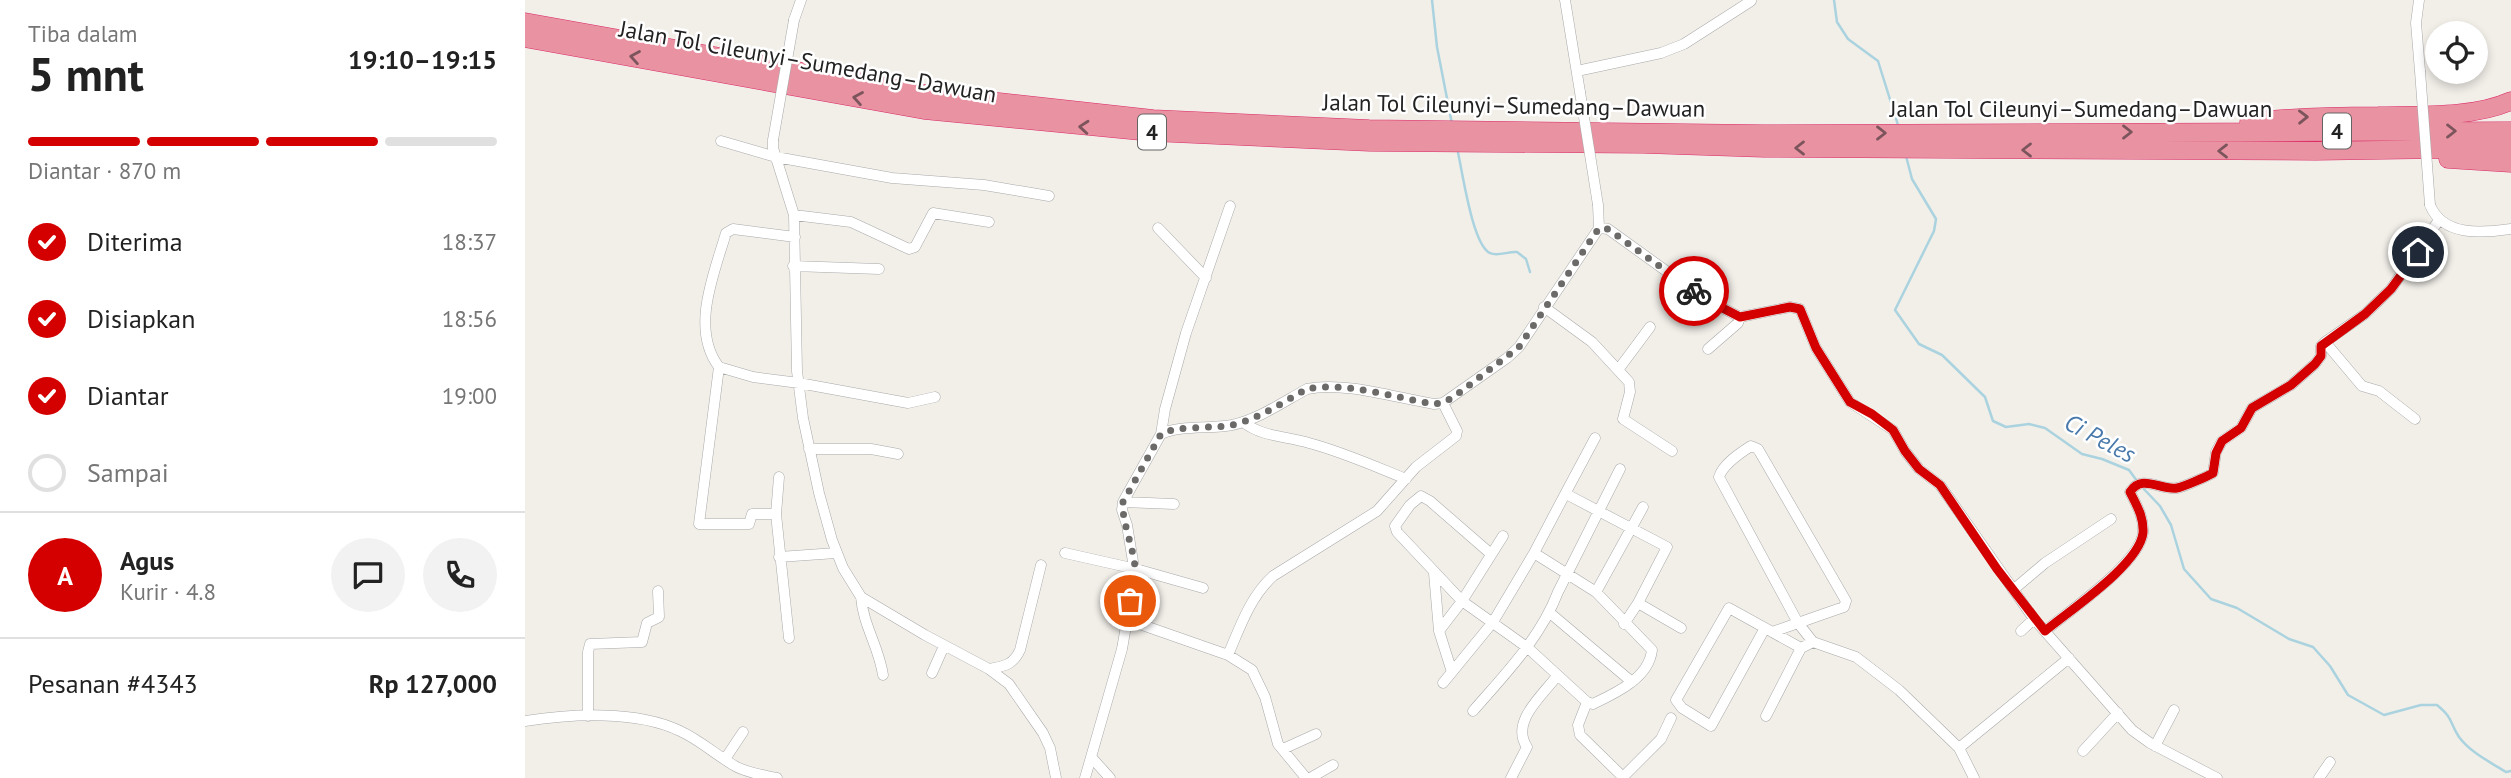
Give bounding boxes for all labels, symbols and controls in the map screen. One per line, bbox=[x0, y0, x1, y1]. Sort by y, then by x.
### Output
street label: Jalan Tol Cileunyi–Sumedang–Dawuan bbox=[616, 13, 999, 108]
text: Tiba dalam bbox=[28, 19, 137, 48]
map controls bbox=[2425, 21, 2488, 84]
button: locate bbox=[2425, 21, 2488, 84]
text: 19:10–19:15 bbox=[348, 43, 497, 76]
text: 5 mnt bbox=[28, 44, 144, 104]
one-way arrow bbox=[629, 50, 641, 65]
street label: Jalan Tol Cileunyi–Sumedang–Dawuan bbox=[1321, 87, 1706, 123]
one-way arrow bbox=[852, 91, 864, 106]
street label: Jalan Tol Cileunyi–Sumedang–Dawuan bbox=[1889, 94, 2272, 123]
one-way arrow bbox=[2298, 109, 2309, 124]
road number: 4 bbox=[1138, 114, 1166, 150]
road number: 4 bbox=[2323, 114, 2351, 148]
one-way arrow bbox=[1078, 119, 1090, 134]
one-way arrow bbox=[2446, 123, 2457, 139]
one-way arrow bbox=[2123, 124, 2133, 140]
one-way arrow bbox=[1876, 125, 1886, 141]
one-way arrow bbox=[1794, 140, 1804, 156]
one-way arrow bbox=[2021, 142, 2032, 158]
one-way arrow bbox=[2218, 143, 2228, 159]
text: Diantar · 870 m bbox=[28, 156, 181, 185]
pin bbox=[2388, 222, 2448, 282]
icon: check bbox=[28, 223, 66, 261]
text: Diterima bbox=[87, 225, 183, 258]
text: 18:37 bbox=[442, 227, 497, 256]
icon: home bbox=[2399, 233, 2437, 271]
courier bbox=[1659, 256, 1729, 326]
icon: bike bbox=[1675, 272, 1713, 310]
icon: check bbox=[28, 300, 66, 338]
text: Disiapkan bbox=[87, 302, 195, 335]
text: 18:56 bbox=[442, 304, 497, 333]
icon: check bbox=[28, 377, 66, 415]
text: Diantar bbox=[87, 379, 169, 412]
text: 19:00 bbox=[442, 381, 497, 410]
water label: Ci Peles bbox=[2059, 406, 2141, 470]
text: Sampai bbox=[87, 456, 169, 489]
button: chat bbox=[331, 538, 405, 612]
button: phone bbox=[423, 538, 497, 612]
text: Agus bbox=[120, 544, 174, 577]
text: A bbox=[57, 559, 73, 592]
pin bbox=[1100, 571, 1160, 631]
text: Kurir · 4.8 bbox=[120, 577, 216, 606]
icon: bag bbox=[1111, 582, 1149, 620]
text: Pesanan #4343 bbox=[28, 667, 198, 700]
text: Rp 127,000 bbox=[369, 667, 497, 700]

